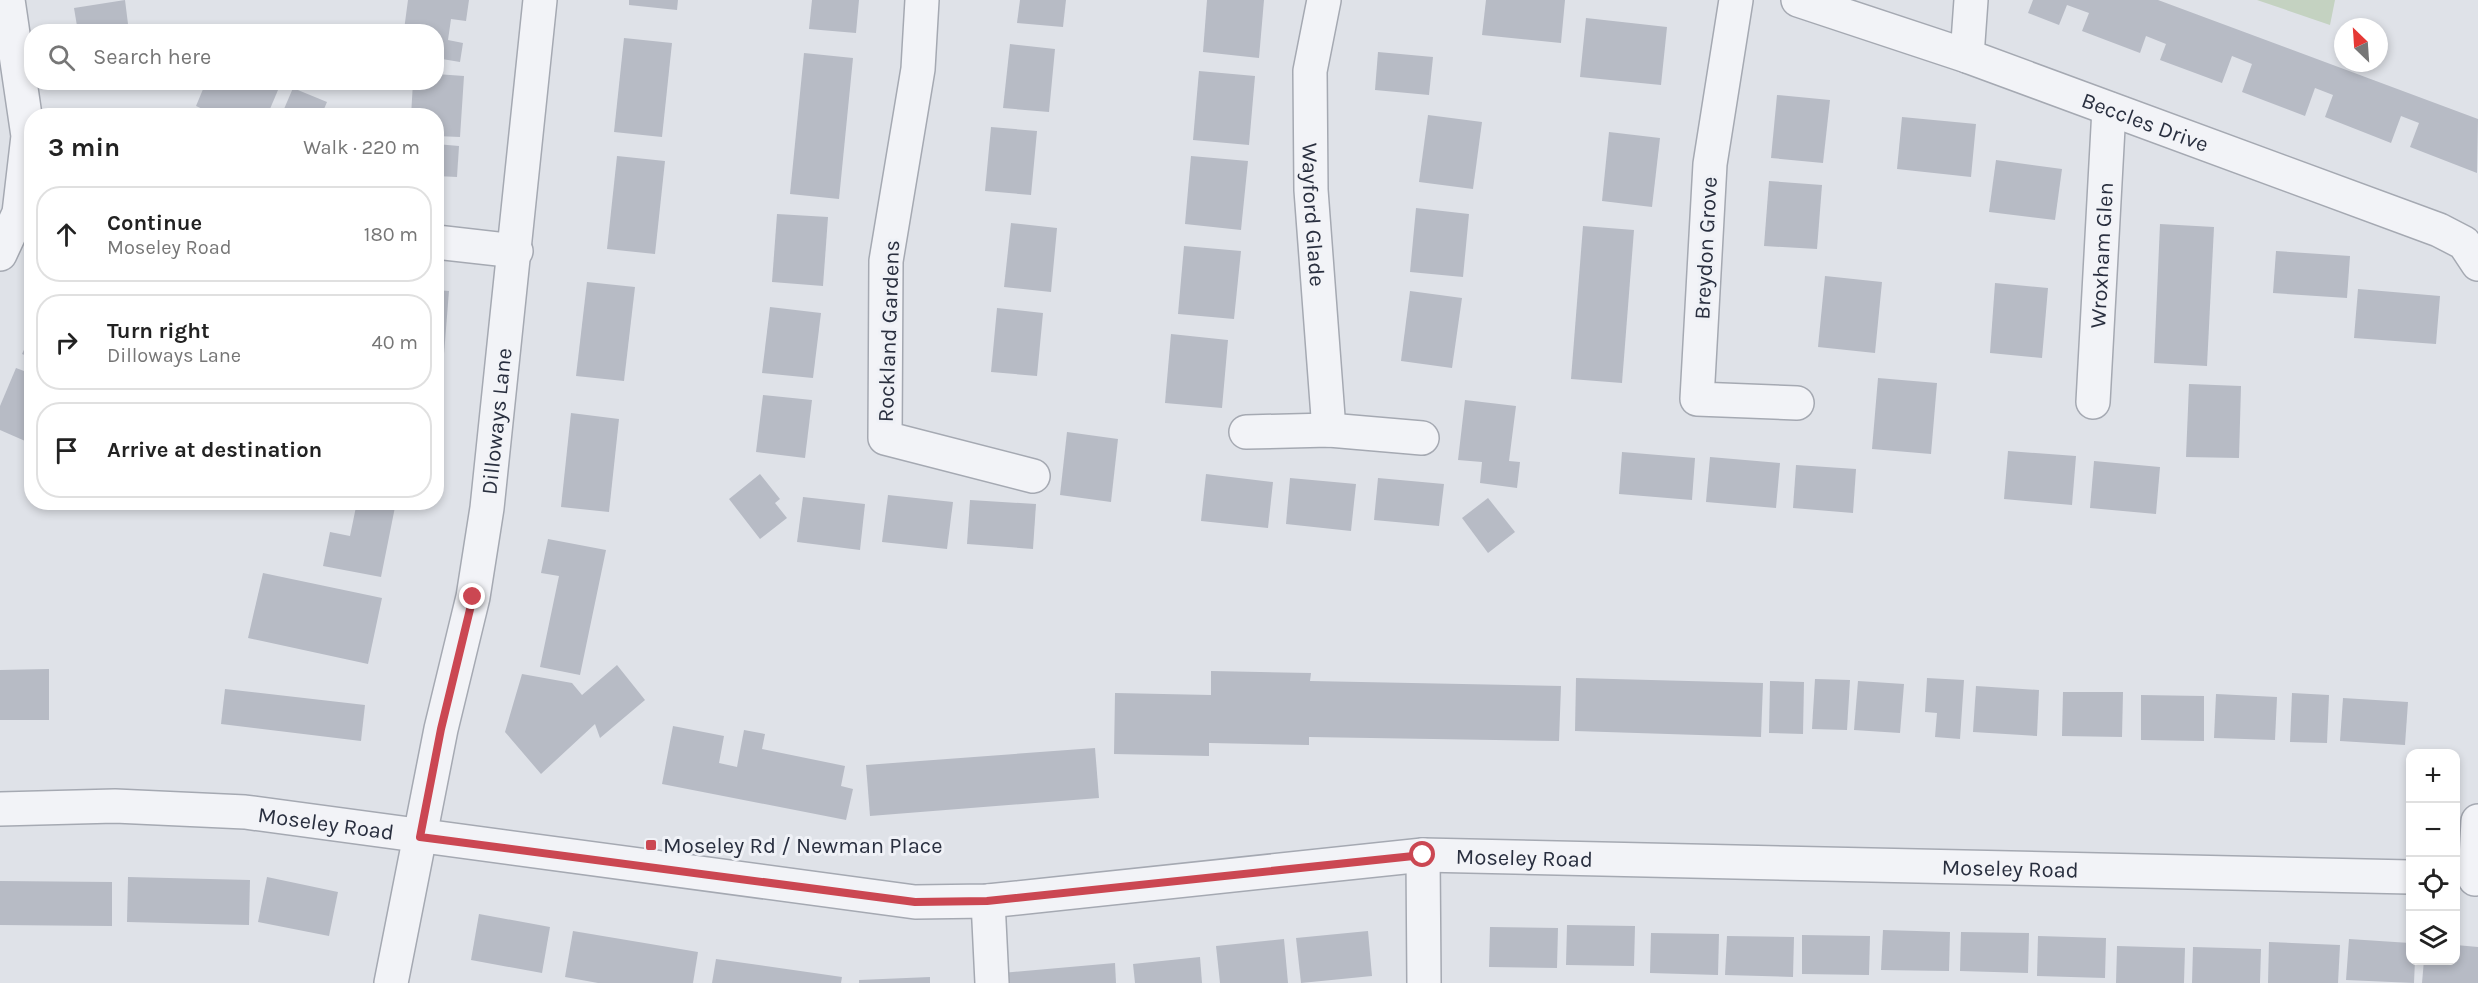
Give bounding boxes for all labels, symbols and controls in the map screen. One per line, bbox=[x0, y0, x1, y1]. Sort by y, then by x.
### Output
north arrow bbox=[2334, 18, 2388, 72]
search box bbox=[24, 24, 444, 90]
icon: search bbox=[45, 41, 78, 74]
text: Search here bbox=[93, 44, 211, 70]
street label: Beccles Drive bbox=[2078, 87, 2212, 158]
text: 3 min bbox=[48, 132, 120, 163]
text: Walk · 220 m bbox=[303, 136, 420, 159]
street label: Wayford Glade bbox=[1297, 143, 1330, 287]
street label: Breydon Grove bbox=[1689, 176, 1723, 320]
street label: Wroxham Glen bbox=[2085, 181, 2119, 329]
text: Continue bbox=[107, 210, 202, 236]
icon: ahead bbox=[50, 218, 83, 251]
text: 180 m bbox=[364, 223, 418, 246]
text: Moseley Road bbox=[107, 236, 232, 259]
street label: Rockland Gardens bbox=[873, 239, 905, 423]
text: Turn right bbox=[107, 318, 210, 344]
icon: right bbox=[50, 326, 83, 359]
text: 40 m bbox=[372, 331, 418, 354]
text: Dilloways Lane bbox=[107, 344, 241, 367]
street label: Dilloways Lane bbox=[476, 347, 518, 496]
icon: arrive bbox=[50, 434, 83, 467]
text: Arrive at destination bbox=[107, 437, 322, 463]
route end bbox=[459, 583, 485, 609]
map controls bbox=[2406, 749, 2460, 965]
button: + bbox=[2406, 749, 2460, 803]
street label: Moseley Road bbox=[256, 802, 396, 846]
button: − bbox=[2406, 803, 2460, 857]
place label: Moseley Rd / Newman Place bbox=[663, 833, 942, 859]
marker: Moseley Rd / Newman Place bbox=[644, 838, 658, 852]
route start bbox=[1409, 841, 1435, 867]
street label: Moseley Road bbox=[1455, 844, 1593, 873]
street label: Moseley Road bbox=[1941, 855, 2079, 884]
button: locate bbox=[2406, 857, 2460, 911]
button: layers bbox=[2406, 911, 2460, 965]

